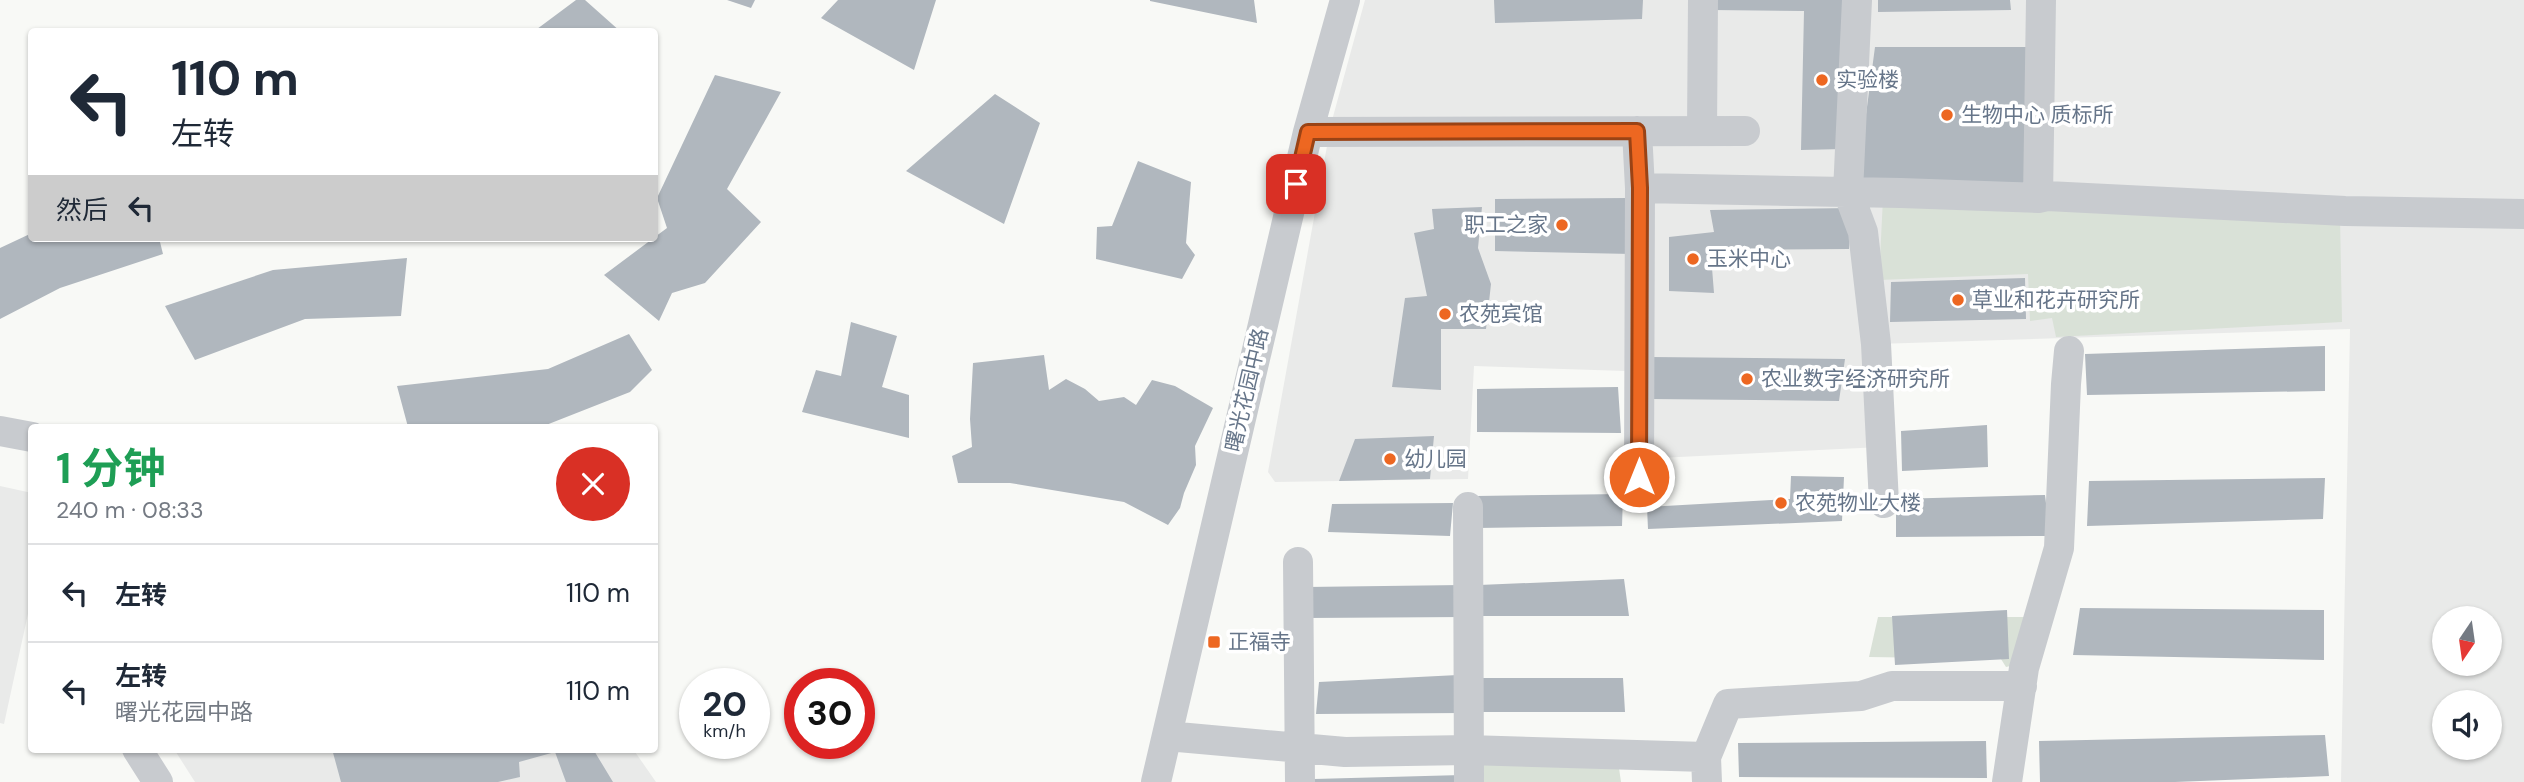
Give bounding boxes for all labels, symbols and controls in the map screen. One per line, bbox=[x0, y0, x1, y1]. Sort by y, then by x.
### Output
text: 110 m bbox=[171, 46, 299, 110]
icon: left bbox=[56, 56, 147, 147]
place label: 实验楼 bbox=[1836, 66, 1899, 94]
marker: 实验楼 bbox=[1814, 72, 1830, 88]
place label: 生物中心 质标所 bbox=[1961, 101, 2114, 129]
marker: 生物中心 质标所 bbox=[1939, 107, 1955, 123]
text: 左转 bbox=[171, 113, 235, 155]
pin bbox=[1266, 154, 1326, 214]
icon: arrive bbox=[1277, 165, 1315, 203]
icon: left bbox=[122, 189, 160, 227]
text: 然后 bbox=[56, 193, 108, 227]
place label: 职工之家 bbox=[1464, 211, 1548, 239]
marker: 职工之家 bbox=[1554, 217, 1570, 233]
place label: 玉米中心 bbox=[1707, 245, 1791, 273]
marker: 玉米中心 bbox=[1685, 251, 1701, 267]
place label: 草业和花卉研究所 bbox=[1972, 286, 2140, 314]
marker: 草业和花卉研究所 bbox=[1950, 292, 1966, 308]
place label: 农苑宾馆 bbox=[1459, 300, 1543, 328]
marker: 农苑宾馆 bbox=[1437, 306, 1453, 322]
street label: 曙光花园中路 bbox=[1219, 325, 1275, 455]
place label: 农业数字经济研究所 bbox=[1761, 365, 1950, 393]
marker: 农业数字经济研究所 bbox=[1739, 371, 1755, 387]
position arrow bbox=[1602, 440, 1676, 514]
text: 1 分钟 bbox=[56, 441, 165, 496]
place label: 幼儿园 bbox=[1404, 445, 1467, 473]
button: close bbox=[556, 447, 630, 521]
marker: 幼儿园 bbox=[1382, 451, 1398, 467]
place label: 农苑物业大楼 bbox=[1795, 489, 1921, 517]
text: 240 m · 08:33 bbox=[56, 495, 204, 525]
marker: 农苑物业大楼 bbox=[1773, 495, 1789, 511]
icon: left bbox=[56, 574, 94, 612]
text: 110 m bbox=[566, 576, 630, 610]
text: 左转 bbox=[115, 578, 167, 612]
north arrow bbox=[2432, 606, 2502, 676]
map controls bbox=[2432, 606, 2502, 760]
place label: 正福寺 bbox=[1228, 628, 1291, 656]
marker: 正福寺 bbox=[1206, 634, 1222, 650]
text: 左转 bbox=[115, 659, 167, 693]
speed limit sign: 30 bbox=[784, 668, 875, 759]
icon: left bbox=[56, 672, 94, 710]
text: 110 m bbox=[566, 674, 630, 708]
text: 20 bbox=[702, 681, 747, 727]
button: sound bbox=[2432, 690, 2502, 760]
text: 曙光花园中路 bbox=[115, 697, 253, 727]
text: km/h bbox=[703, 719, 746, 743]

